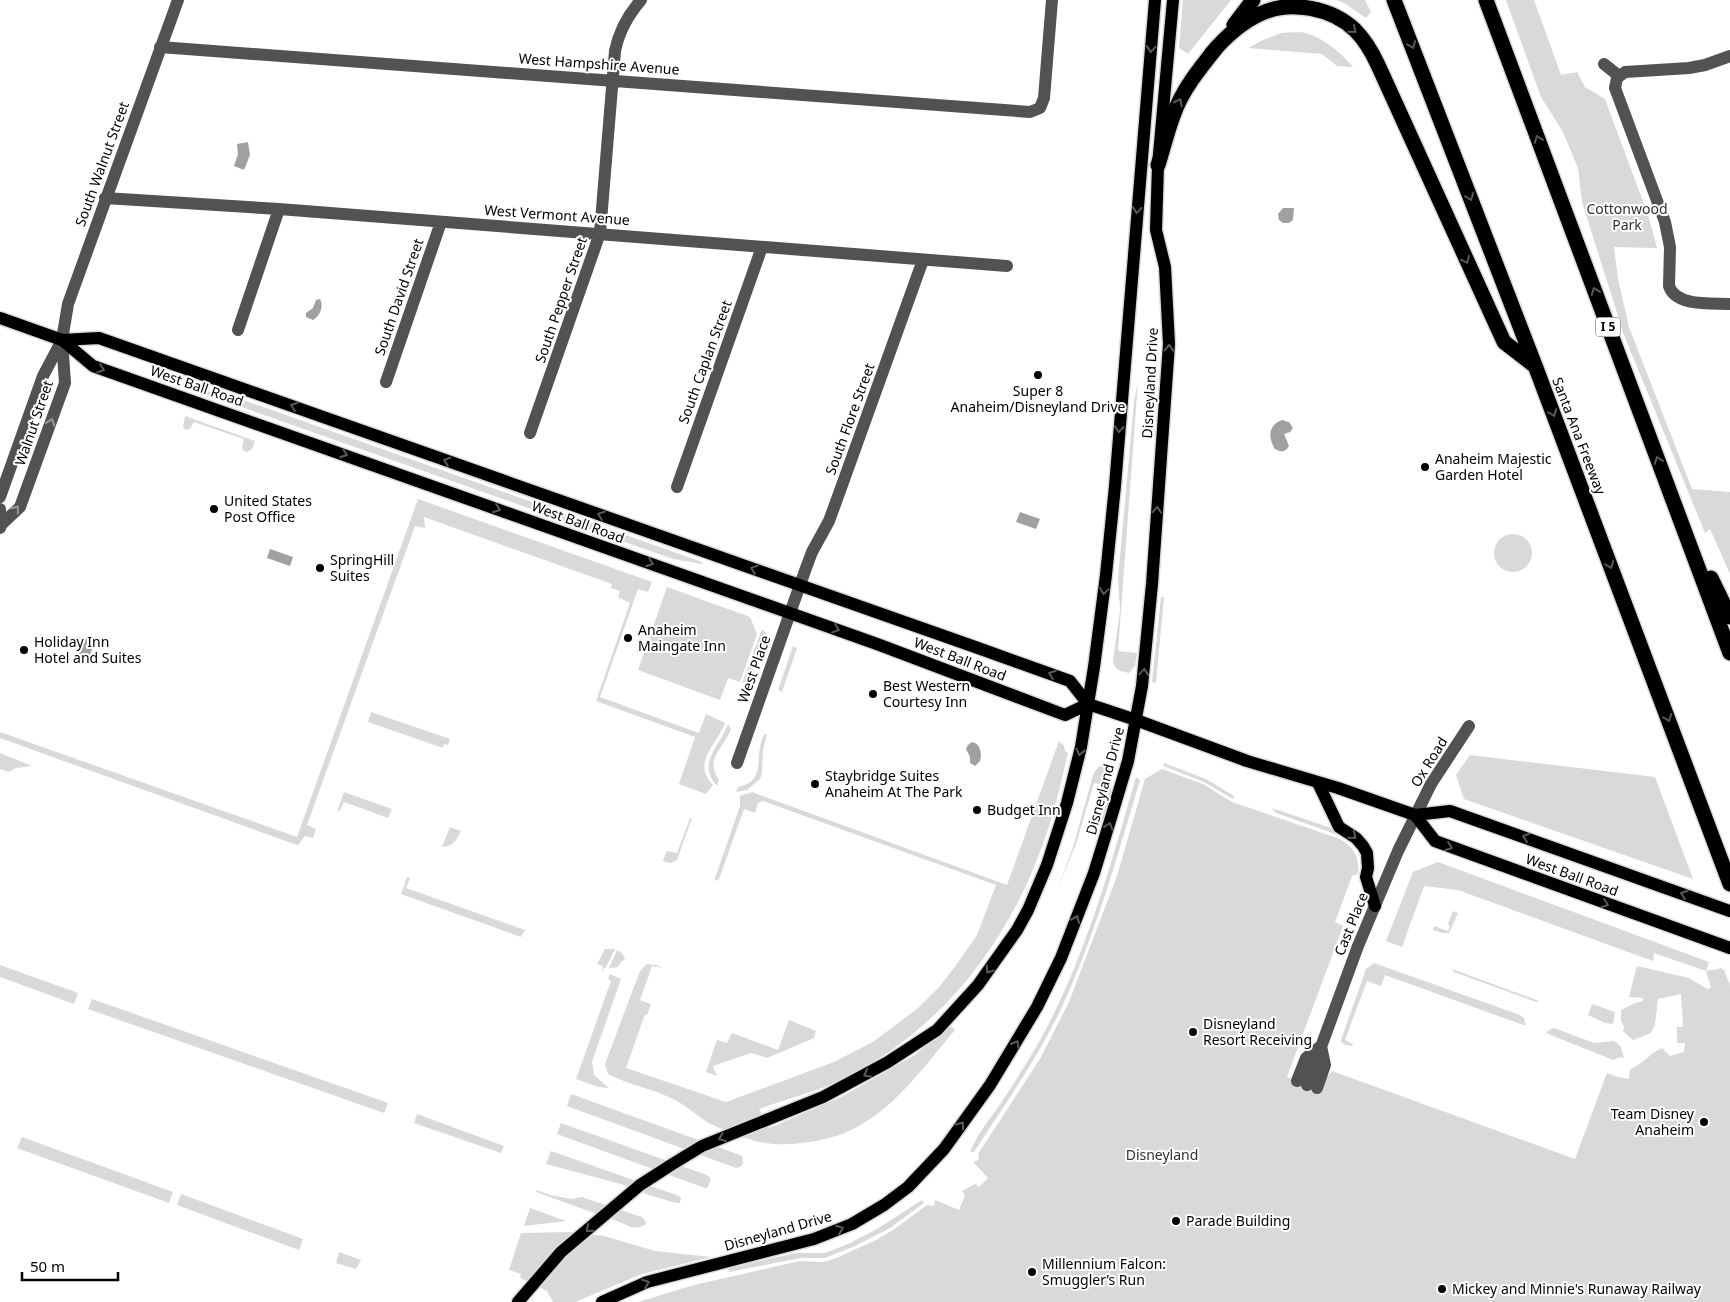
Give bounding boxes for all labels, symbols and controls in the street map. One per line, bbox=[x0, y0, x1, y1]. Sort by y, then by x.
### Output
one-way arrow bbox=[1348, 24, 1357, 33]
one-way arrow bbox=[1406, 41, 1416, 49]
one-way arrow bbox=[1145, 45, 1156, 53]
street label: West Hampshire Avenue bbox=[518, 48, 680, 79]
one-way arrow bbox=[1173, 98, 1183, 107]
street label: South Walnut Street bbox=[70, 99, 133, 229]
one-way arrow bbox=[1534, 135, 1544, 144]
one-way arrow bbox=[1464, 192, 1474, 201]
park label: Cottonwood Park bbox=[1586, 199, 1668, 234]
street label: West Vermont Avenue bbox=[484, 200, 631, 229]
one-way arrow bbox=[1132, 207, 1143, 215]
street label: South Pepper Street bbox=[530, 234, 591, 365]
street label: South David Street bbox=[370, 236, 427, 358]
one-way arrow bbox=[1460, 255, 1471, 264]
one-way arrow bbox=[1591, 288, 1601, 296]
street label: South Caplan Street bbox=[673, 297, 736, 426]
road number: I 5 bbox=[1596, 318, 1620, 337]
street label: Disneyland Drive bbox=[1137, 327, 1162, 439]
one-way arrow bbox=[1164, 344, 1174, 352]
street label: South Flore Street bbox=[820, 360, 879, 477]
street label: West Ball Road bbox=[148, 361, 246, 410]
one-way arrow bbox=[96, 363, 105, 373]
marker: Super 8 Anaheim/Disneyland Drive bbox=[1032, 369, 1044, 381]
street label: Santa Ana Freeway bbox=[1548, 374, 1611, 498]
street label: Walnut Street bbox=[10, 378, 57, 468]
place label: Super 8 Anaheim/Disneyland Drive bbox=[951, 381, 1126, 416]
one-way arrow bbox=[290, 402, 299, 412]
one-way arrow bbox=[1547, 408, 1557, 417]
one-way arrow bbox=[45, 418, 55, 427]
one-way arrow bbox=[1114, 425, 1125, 433]
one-way arrow bbox=[339, 448, 348, 458]
place label: Anaheim Majestic Garden Hotel bbox=[1435, 449, 1552, 484]
one-way arrow bbox=[1654, 456, 1664, 465]
one-way arrow bbox=[444, 457, 452, 467]
marker: Anaheim Majestic Garden Hotel bbox=[1419, 461, 1431, 473]
place label: United States Post Office bbox=[224, 491, 312, 526]
street label: West Ball Road bbox=[529, 496, 627, 547]
marker: United States Post Office bbox=[208, 503, 220, 515]
one-way arrow bbox=[492, 503, 500, 513]
one-way arrow bbox=[11, 506, 20, 515]
one-way arrow bbox=[1152, 506, 1163, 514]
one-way arrow bbox=[597, 511, 605, 521]
place label: SpringHill Suites bbox=[330, 550, 394, 585]
one-way arrow bbox=[645, 557, 653, 567]
one-way arrow bbox=[1604, 561, 1614, 569]
marker: SpringHill Suites bbox=[314, 562, 326, 574]
one-way arrow bbox=[750, 565, 759, 575]
one-way arrow bbox=[1099, 587, 1110, 595]
place label: Anaheim Maingate Inn bbox=[638, 620, 726, 655]
one-way arrow bbox=[831, 623, 840, 633]
place label: Holiday Inn Hotel and Suites bbox=[34, 632, 142, 667]
marker: Anaheim Maingate Inn bbox=[622, 632, 634, 644]
street label: West Place bbox=[733, 632, 775, 705]
street label: West Ball Road bbox=[911, 632, 1009, 685]
marker: Holiday Inn Hotel and Suites bbox=[18, 644, 30, 656]
one-way arrow bbox=[1138, 668, 1149, 676]
one-way arrow bbox=[1048, 670, 1057, 680]
place label: Best Western Courtesy Inn bbox=[883, 676, 970, 711]
marker: Best Western Courtesy Inn bbox=[867, 688, 879, 700]
one-way arrow bbox=[1662, 713, 1672, 721]
street label: Disneyland Drive bbox=[1081, 725, 1128, 837]
street label: Ox Road bbox=[1406, 733, 1451, 790]
one-way arrow bbox=[1075, 748, 1086, 757]
place label: Staybridge Suites Anaheim At The Park bbox=[825, 766, 963, 801]
marker: Staybridge Suites Anaheim At The Park bbox=[809, 778, 821, 790]
place label: Budget Inn bbox=[987, 800, 1061, 819]
marker: Budget Inn bbox=[971, 804, 983, 816]
one-way arrow bbox=[1103, 823, 1113, 831]
one-way arrow bbox=[1347, 831, 1356, 839]
one-way arrow bbox=[1522, 833, 1530, 843]
one-way arrow bbox=[1444, 841, 1453, 851]
street label: West Ball Road bbox=[1523, 849, 1621, 900]
street label: Cast Place bbox=[1329, 889, 1372, 958]
one-way arrow bbox=[1680, 890, 1689, 900]
one-way arrow bbox=[1601, 898, 1609, 908]
one-way arrow bbox=[1070, 915, 1081, 924]
one-way arrow bbox=[986, 964, 995, 973]
place label: Disneyland Resort Receiving bbox=[1203, 1014, 1312, 1049]
marker: Disneyland Resort Receiving bbox=[1187, 1026, 1199, 1038]
one-way arrow bbox=[1009, 1040, 1019, 1049]
one-way arrow bbox=[863, 1068, 872, 1078]
place label: Team Disney Anaheim bbox=[1611, 1104, 1695, 1139]
marker: Team Disney Anaheim bbox=[1698, 1116, 1710, 1128]
one-way arrow bbox=[955, 1121, 964, 1131]
one-way arrow bbox=[718, 1131, 727, 1142]
park label: Disneyland bbox=[1126, 1145, 1198, 1164]
street label: Disneyland Drive bbox=[722, 1206, 834, 1255]
place label: Parade Building bbox=[1186, 1211, 1290, 1230]
marker: Parade Building bbox=[1170, 1215, 1182, 1227]
one-way arrow bbox=[586, 1223, 595, 1231]
one-way arrow bbox=[835, 1225, 844, 1235]
scale bar bbox=[22, 1250, 119, 1282]
place label: Millennium Falcon: Smuggler’s Run bbox=[1042, 1254, 1166, 1289]
text: 50 m bbox=[30, 1256, 65, 1276]
marker: Millennium Falcon: Smuggler’s Run bbox=[1026, 1266, 1038, 1278]
one-way arrow bbox=[641, 1279, 650, 1289]
place label: Mickey and Minnie's Runaway Railway bbox=[1452, 1279, 1702, 1298]
marker: Mickey and Minnie's Runaway Railway bbox=[1436, 1283, 1448, 1295]

